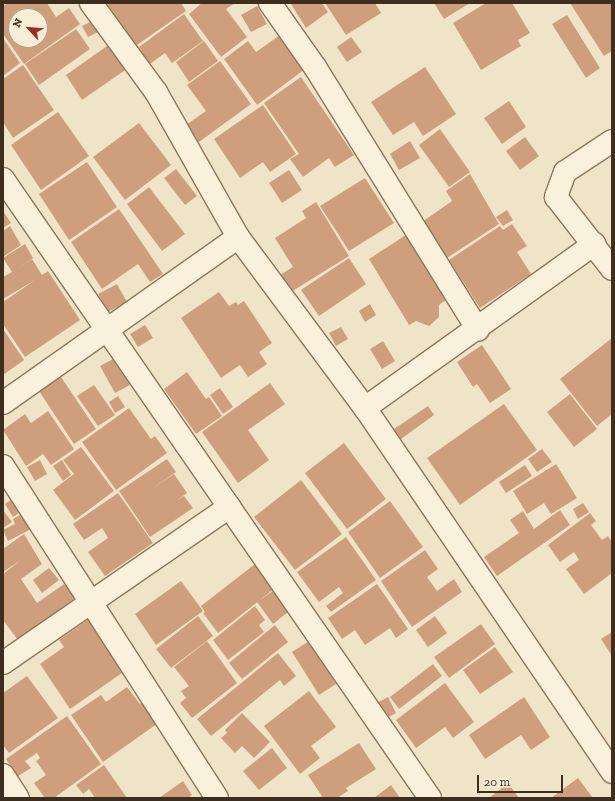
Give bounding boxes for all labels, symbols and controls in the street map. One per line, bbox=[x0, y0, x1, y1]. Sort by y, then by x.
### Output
north arrow bbox=[8, 8, 48, 48]
text: N bbox=[10, 16, 25, 30]
scale bar bbox=[479, 767, 565, 793]
text: 20 m bbox=[484, 775, 510, 789]

